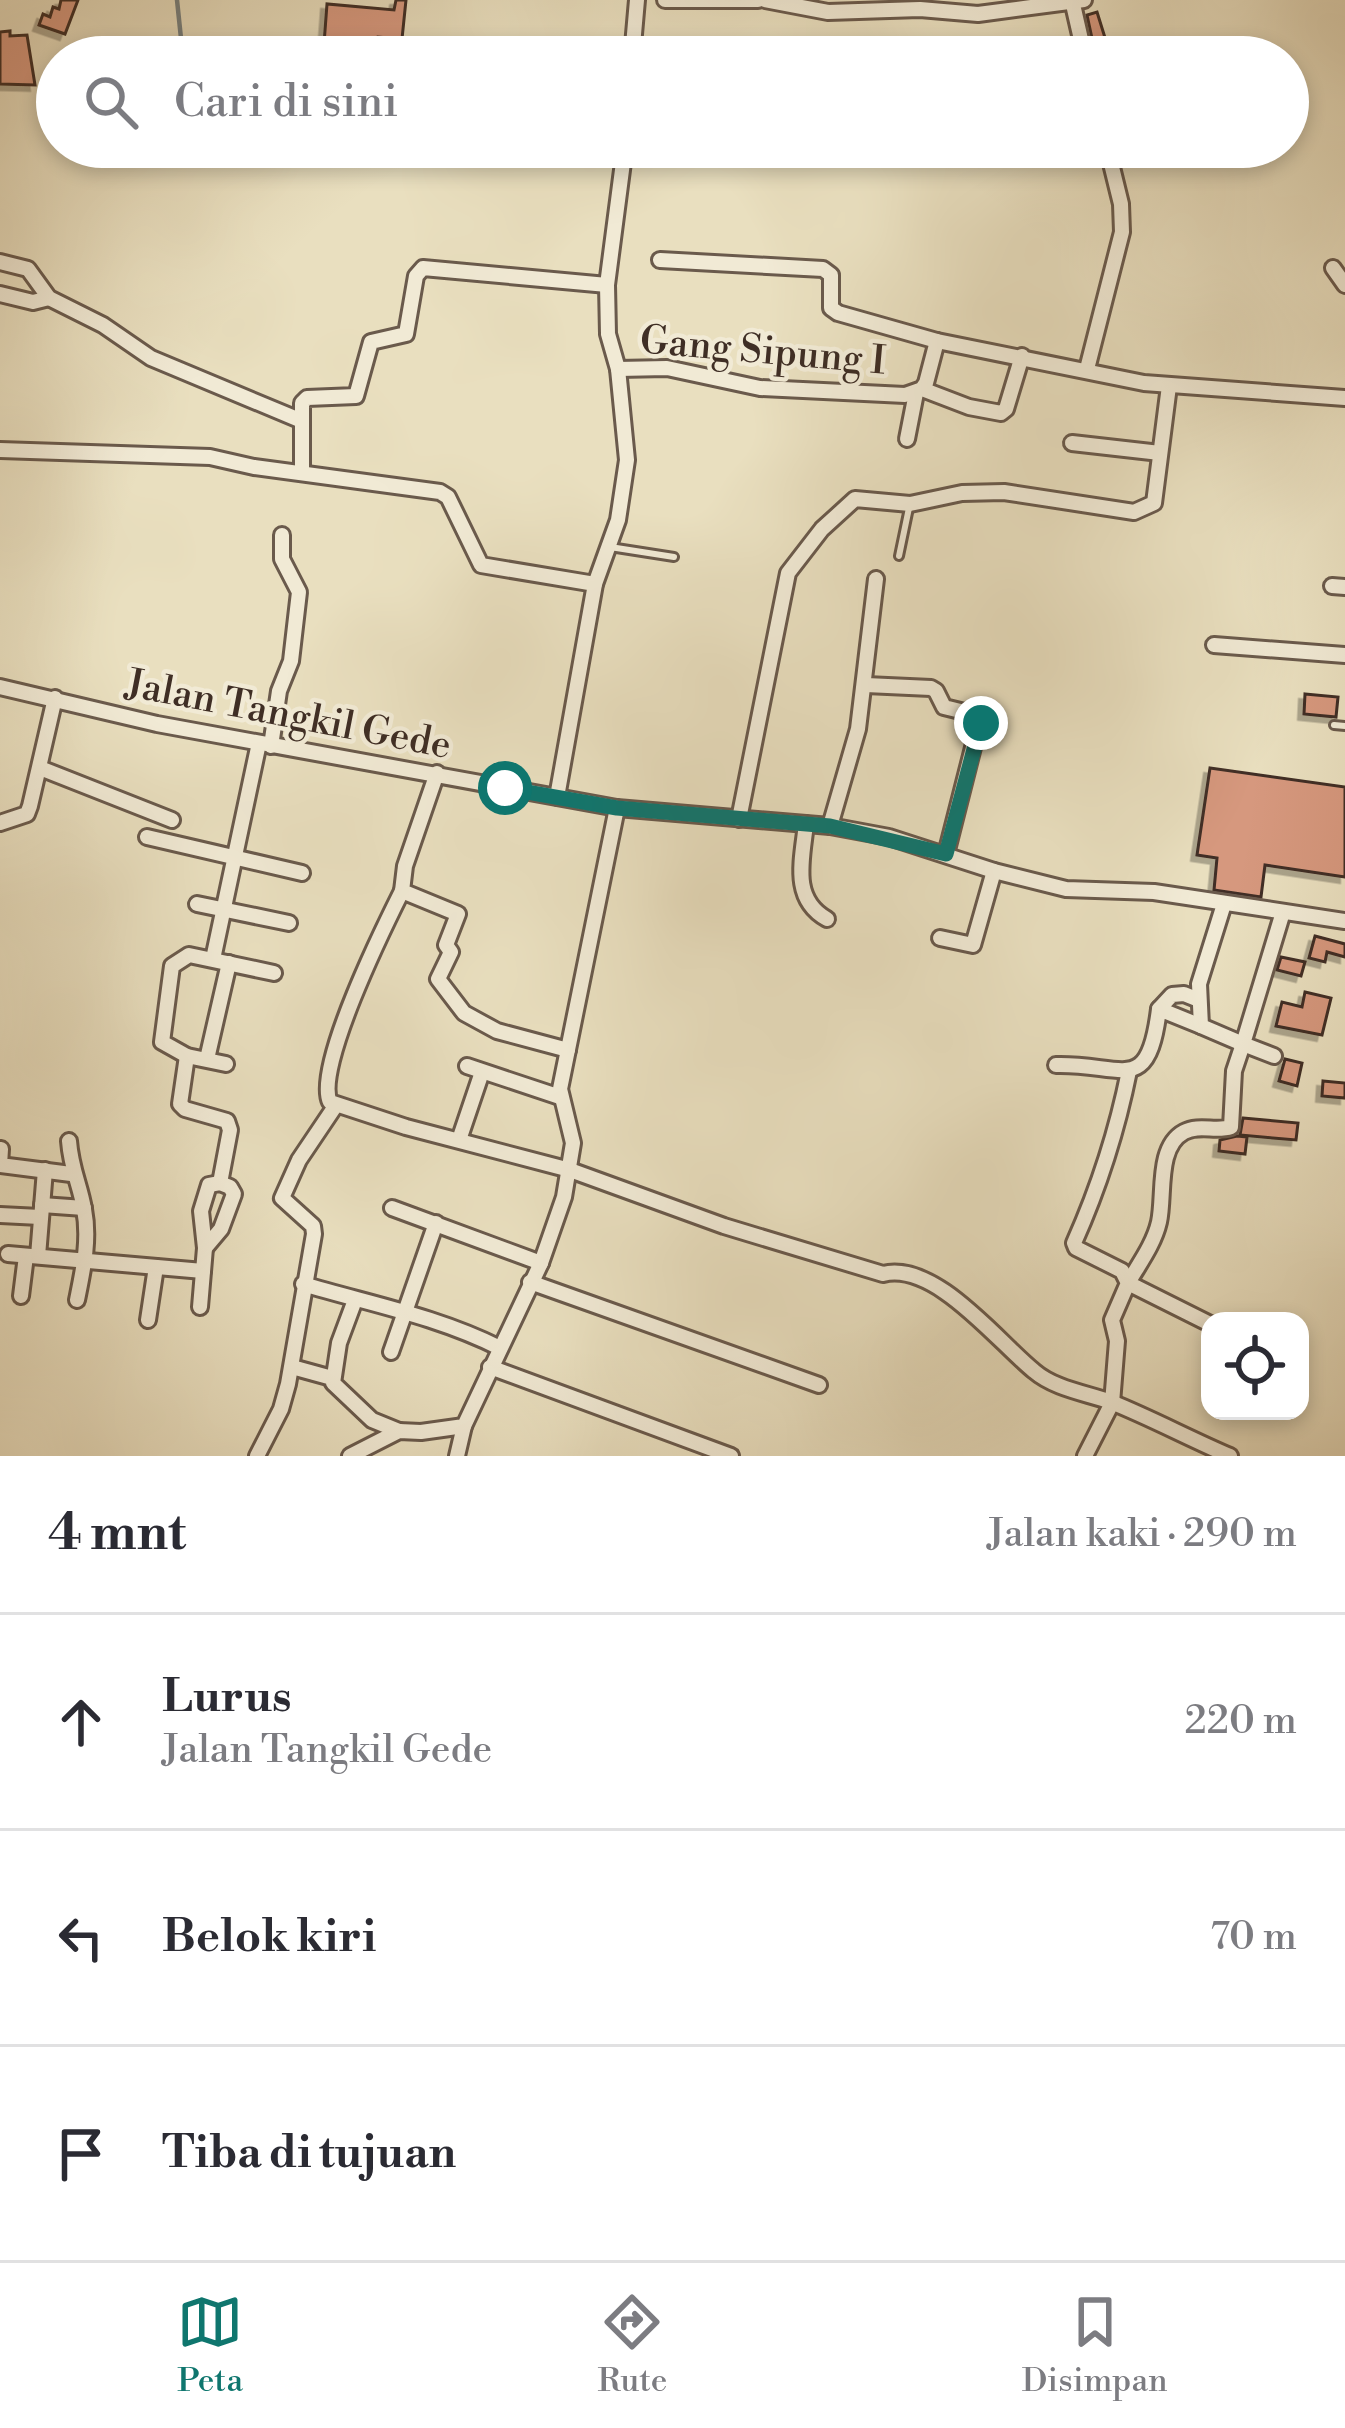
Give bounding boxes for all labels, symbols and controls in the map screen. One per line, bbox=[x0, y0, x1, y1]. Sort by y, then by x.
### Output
search box bbox=[36, 36, 1309, 168]
icon: search bbox=[78, 69, 144, 135]
text: Cari di sini bbox=[174, 74, 398, 131]
street label: Gang Sipung I bbox=[638, 316, 888, 387]
street label: Jalan Tangkil Gede bbox=[120, 660, 455, 771]
route end bbox=[954, 696, 1008, 750]
route start bbox=[478, 761, 532, 815]
map controls bbox=[1201, 1312, 1309, 1420]
button: locate bbox=[1201, 1312, 1309, 1420]
text: 4 mnt bbox=[48, 1502, 186, 1566]
text: Jalan kaki · 290 m bbox=[987, 1510, 1297, 1559]
text: Lurus bbox=[162, 1669, 292, 1726]
icon: ahead bbox=[48, 1689, 114, 1755]
text: 220 m bbox=[1184, 1697, 1297, 1746]
text: Jalan Tangkil Gede bbox=[162, 1726, 492, 1775]
icon: left bbox=[48, 1905, 114, 1971]
text: Belok kiri bbox=[162, 1909, 376, 1966]
text: 70 m bbox=[1210, 1913, 1297, 1962]
icon: arrive bbox=[48, 2121, 114, 2187]
text: Tiba di tujuan bbox=[162, 2125, 456, 2182]
tab: Peta bbox=[177, 2289, 243, 2402]
tab: Rute bbox=[598, 2289, 667, 2402]
tab: Disimpan bbox=[1022, 2289, 1168, 2402]

